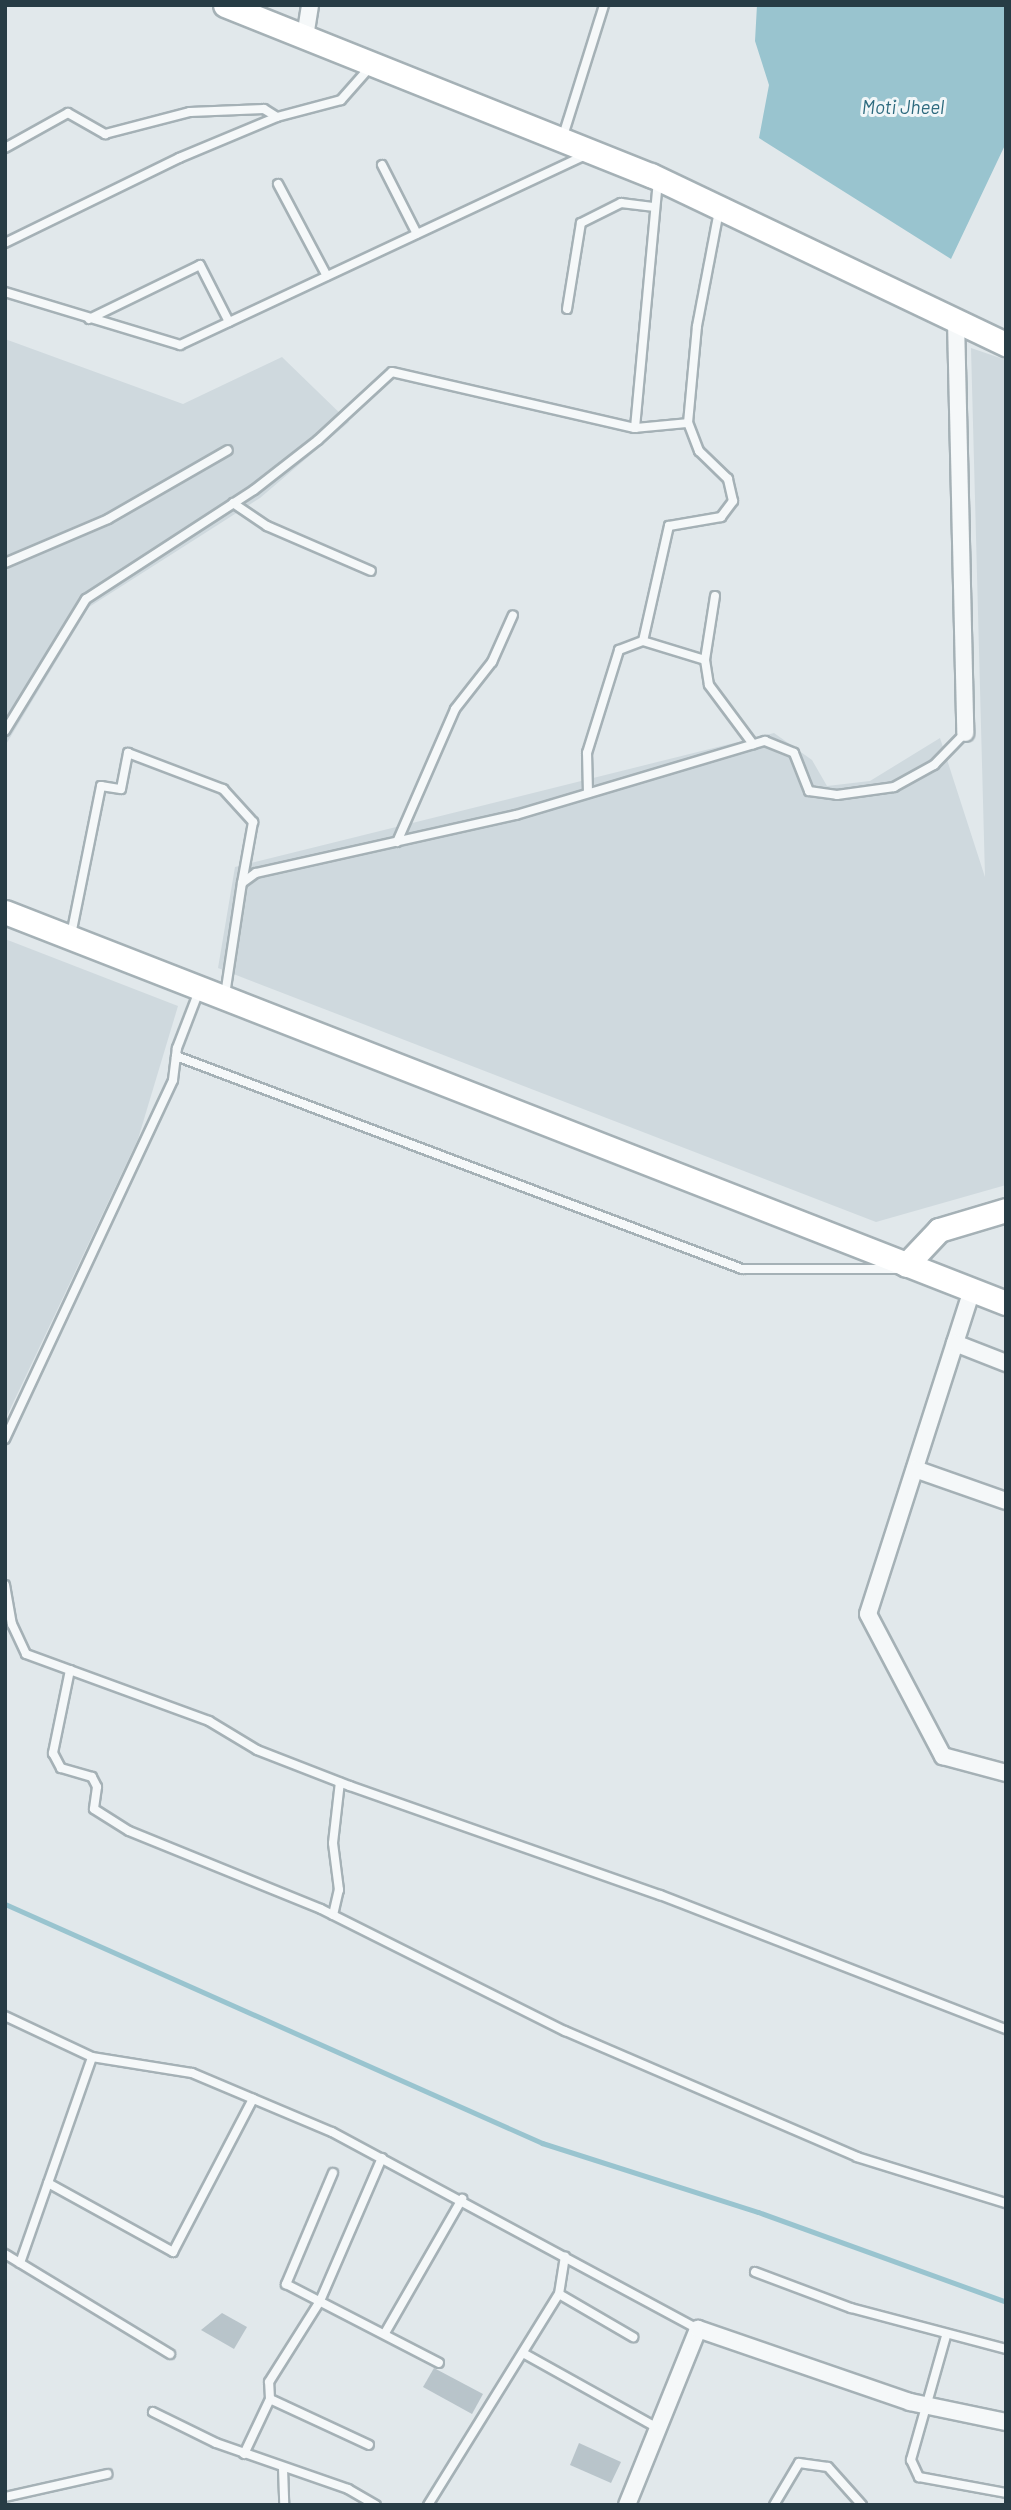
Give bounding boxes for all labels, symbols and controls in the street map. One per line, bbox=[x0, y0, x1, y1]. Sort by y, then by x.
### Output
water label: Moti Jheel bbox=[862, 96, 944, 118]

